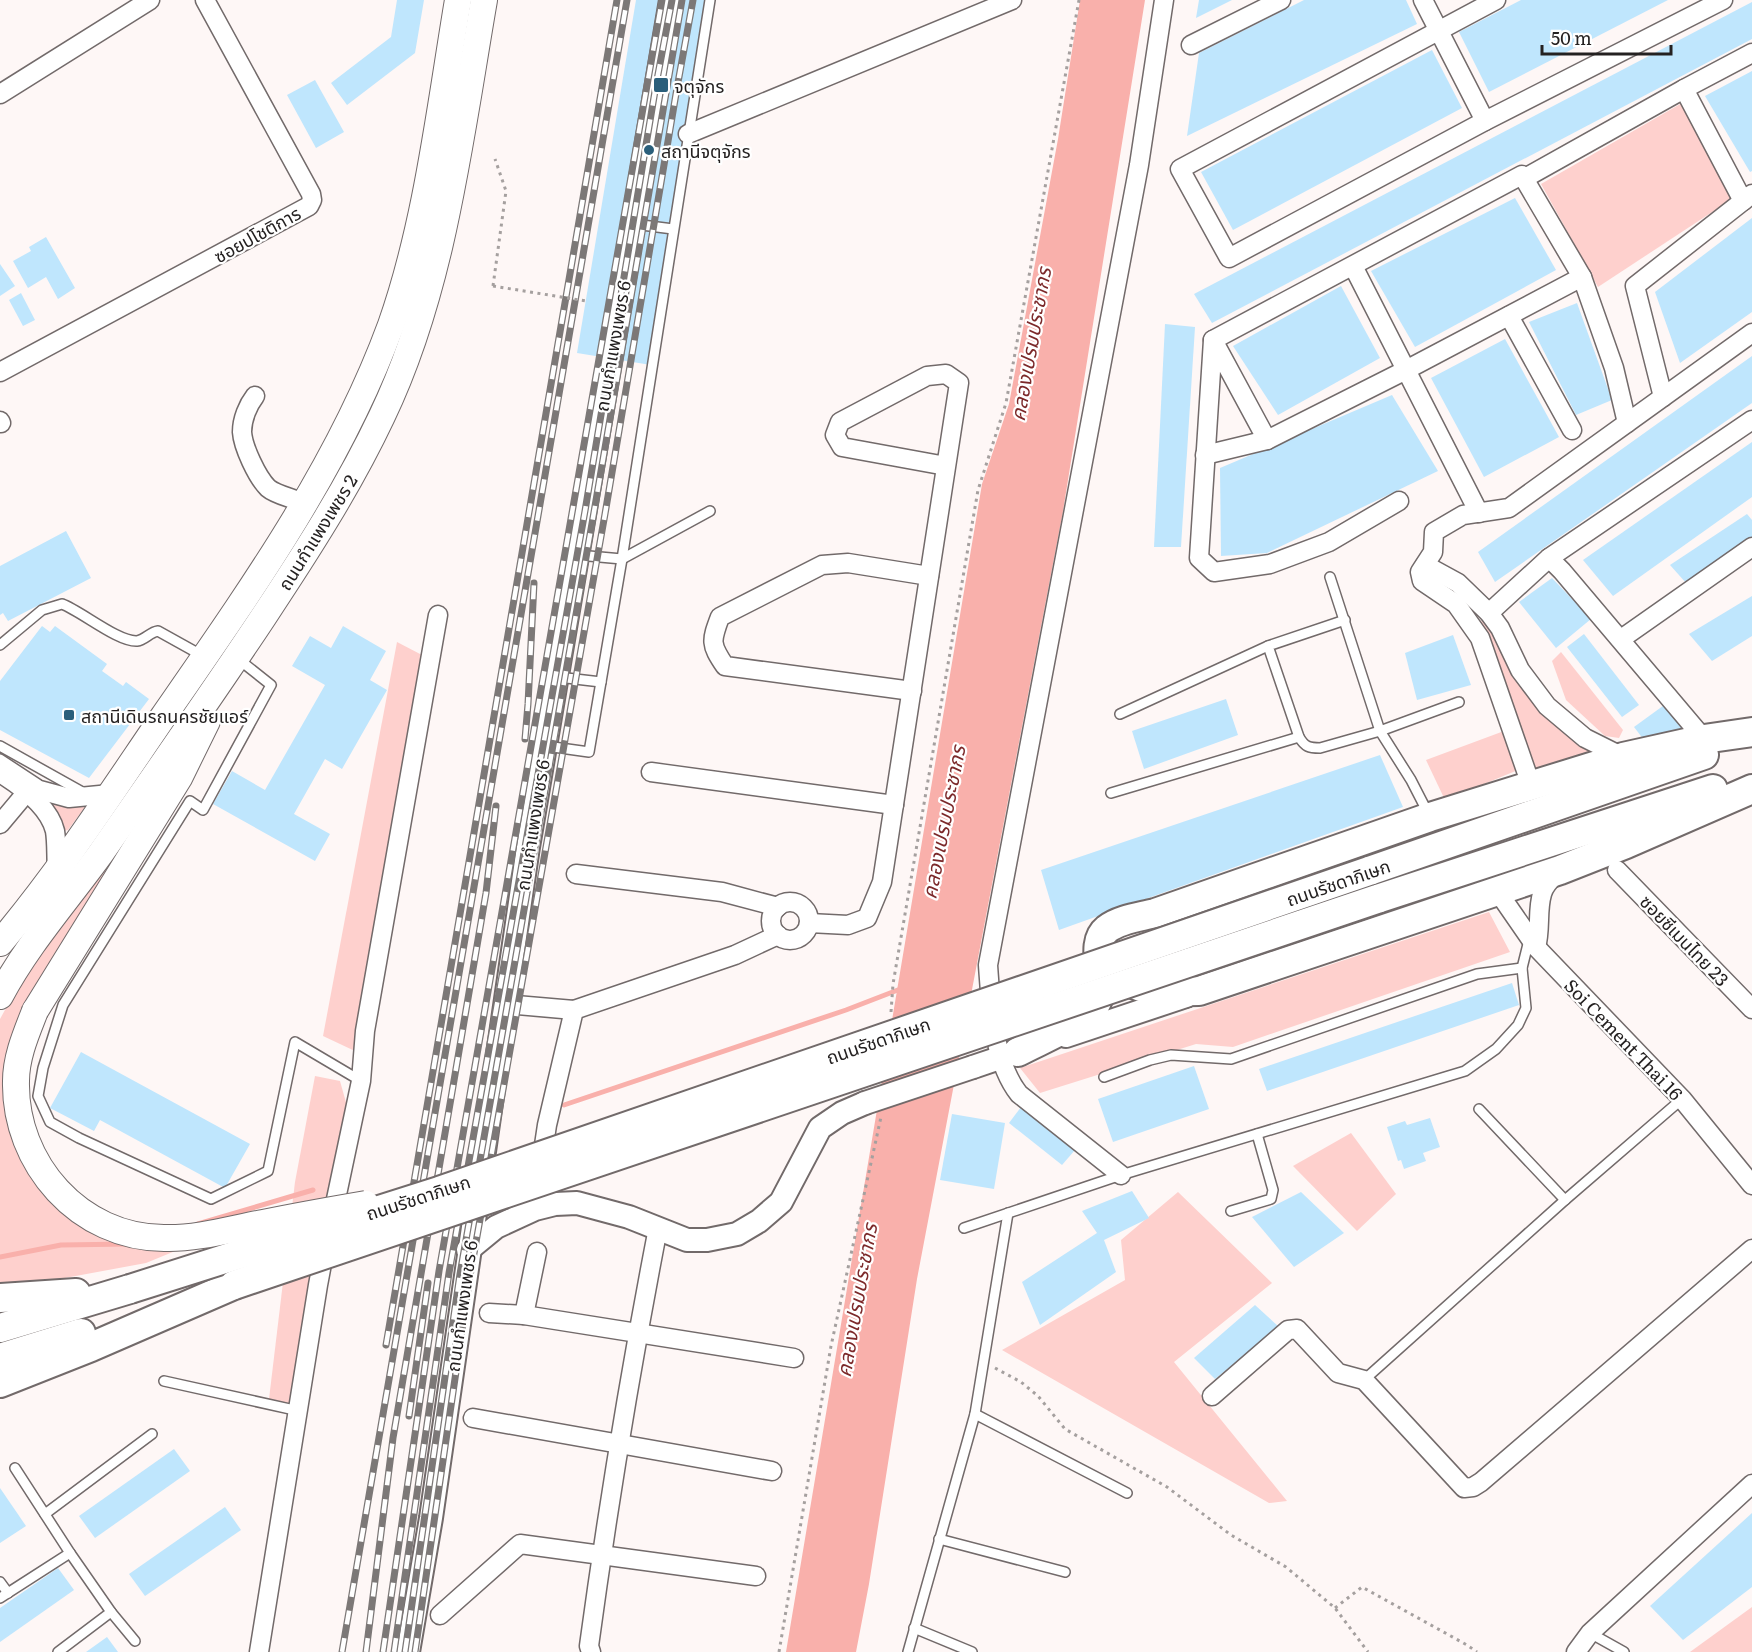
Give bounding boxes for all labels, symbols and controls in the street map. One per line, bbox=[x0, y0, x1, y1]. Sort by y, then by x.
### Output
scale bar bbox=[1542, 18, 1671, 56]
text: 50 m bbox=[1551, 24, 1592, 51]
place label: จตุจักร bbox=[674, 72, 724, 99]
marker: จตุจักร bbox=[652, 76, 670, 94]
place label: สถานีจตุจักร bbox=[661, 137, 751, 164]
marker: สถานีจตุจักร bbox=[642, 143, 656, 157]
street label: ซอยปโชติการ bbox=[209, 199, 305, 269]
water label: คลองเปรมประชากร bbox=[1001, 264, 1057, 423]
street label: ถนนกำแพงเพชร 6 bbox=[587, 278, 637, 414]
street label: ถนนกำแพงเพชร 2 bbox=[271, 469, 363, 595]
place label: สถานีเดินรถนครชัยแอร์ bbox=[81, 702, 249, 729]
marker: สถานีเดินรถนครชัยแอร์ bbox=[62, 708, 76, 722]
water label: คลองเปรมประชากร bbox=[912, 742, 972, 901]
street label: ถนนกำแพงเพชร 6 bbox=[508, 757, 556, 893]
street label: ถนนรัชดาภิเษก bbox=[1282, 852, 1394, 912]
street label: ซอยซีเมนไทย 23 bbox=[1634, 888, 1736, 992]
street label: Soi Cement Thai 16 bbox=[1559, 972, 1689, 1106]
street label: ถนนรัชดาภิเษก bbox=[822, 1010, 934, 1070]
street label: ถนนรัชดาภิเษก bbox=[362, 1167, 474, 1227]
water label: คลองเปรมประชากร bbox=[827, 1220, 883, 1379]
street label: ถนนกำแพงเพชร 6 bbox=[438, 1238, 484, 1373]

